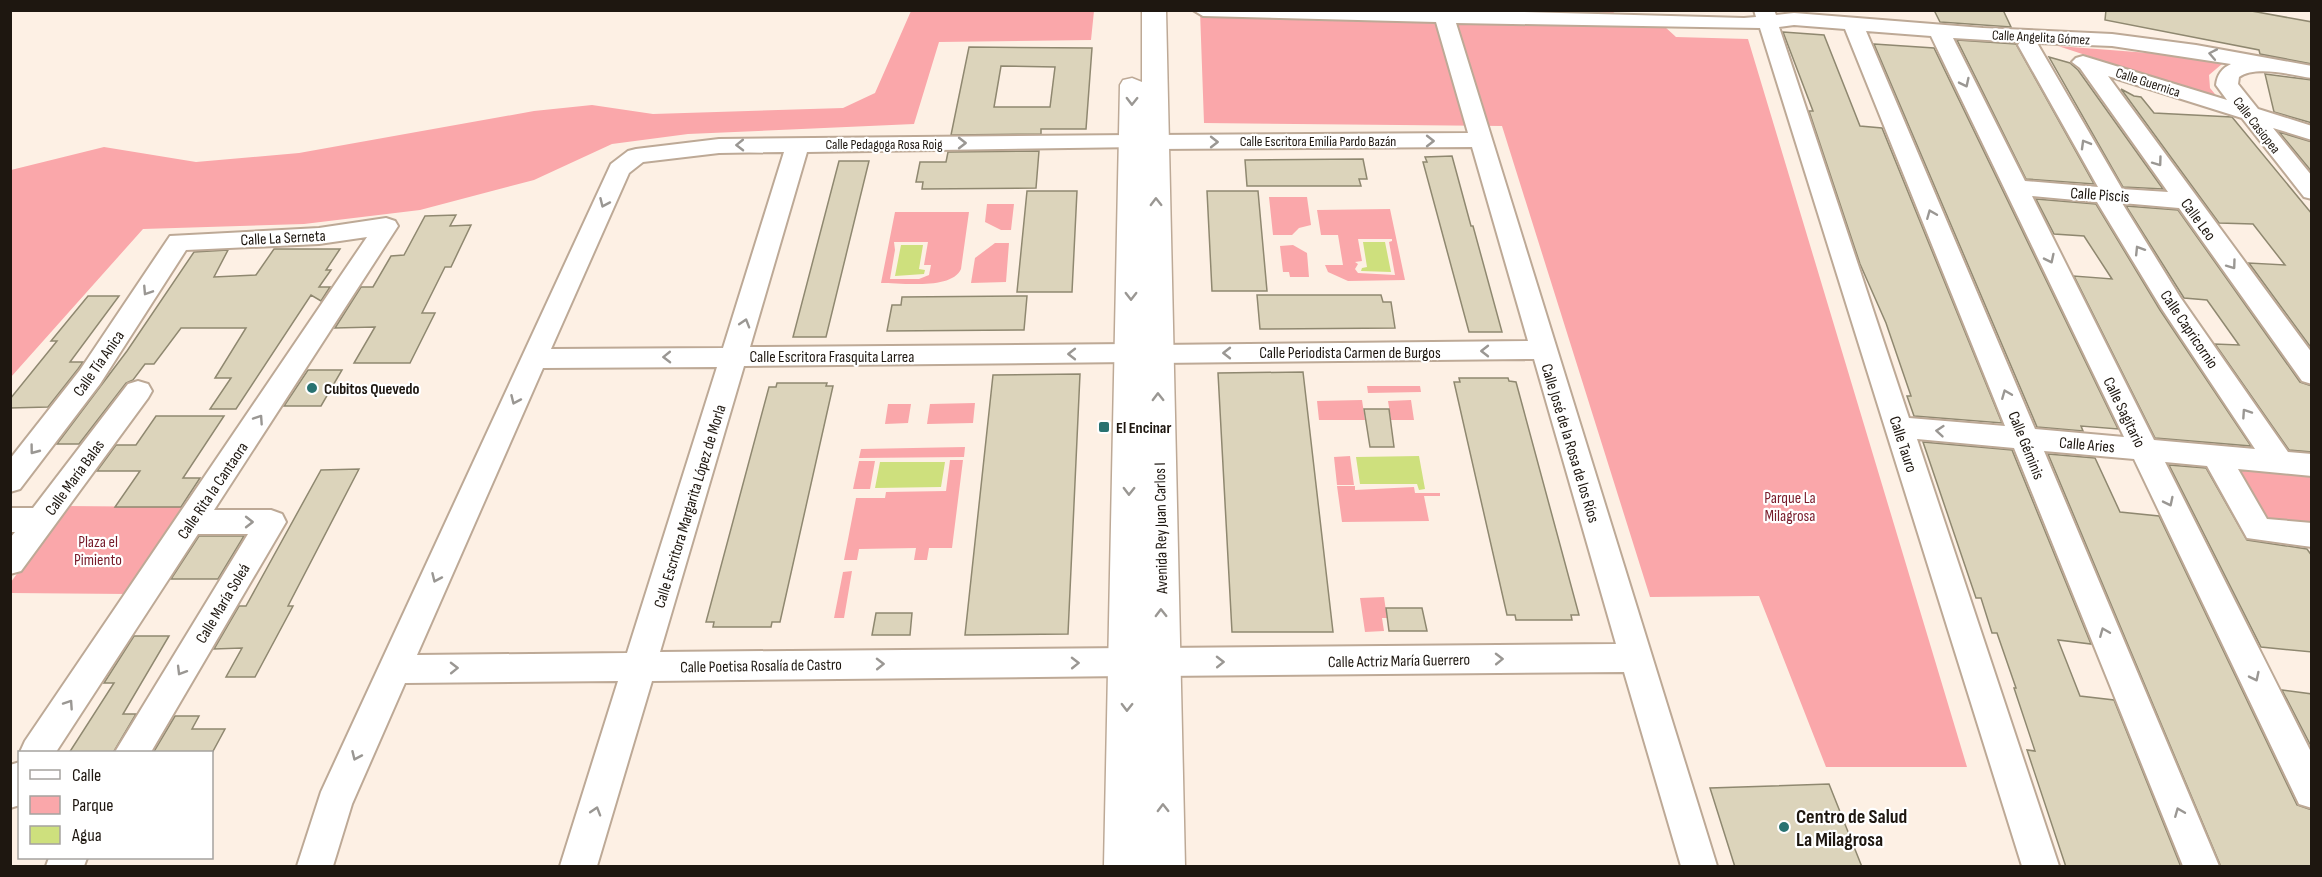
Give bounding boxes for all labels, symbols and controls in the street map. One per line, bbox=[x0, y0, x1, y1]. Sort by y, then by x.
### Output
street label: Calle Angelita Gómez bbox=[1991, 26, 2090, 49]
one-way arrow bbox=[2208, 48, 2218, 61]
street label: Calle Guernica bbox=[2113, 64, 2182, 101]
one-way arrow bbox=[1957, 77, 1969, 88]
street label: Calle Casiopea bbox=[2229, 94, 2284, 157]
one-way arrow bbox=[1126, 97, 1138, 106]
street label: Calle Escritora Emilia Pardo Bazán bbox=[1240, 133, 1396, 150]
one-way arrow bbox=[1425, 135, 1434, 147]
street label: Calle Pedagoga Rosa Roig bbox=[825, 136, 943, 153]
one-way arrow bbox=[1209, 136, 1218, 148]
one-way arrow bbox=[957, 137, 966, 149]
one-way arrow bbox=[735, 139, 744, 152]
one-way arrow bbox=[2081, 140, 2092, 150]
one-way arrow bbox=[2150, 155, 2161, 166]
street label: Calle Piscis bbox=[2070, 184, 2130, 207]
street label: Calle Leo bbox=[2176, 195, 2219, 245]
one-way arrow bbox=[599, 196, 611, 207]
one-way arrow bbox=[1150, 198, 1162, 207]
one-way arrow bbox=[1926, 209, 1938, 220]
street label: Calle La Serneta bbox=[240, 227, 326, 250]
one-way arrow bbox=[2135, 246, 2147, 256]
one-way arrow bbox=[2043, 252, 2054, 263]
one-way arrow bbox=[2225, 258, 2236, 269]
one-way arrow bbox=[143, 284, 154, 295]
street label: Calle Capricornio bbox=[2156, 287, 2222, 373]
one-way arrow bbox=[1125, 292, 1137, 301]
one-way arrow bbox=[738, 318, 750, 329]
street label: Calle Tía Anica bbox=[70, 327, 129, 400]
street label: Calle Periodista Carmen de Burgos bbox=[1259, 344, 1441, 363]
one-way arrow bbox=[1480, 345, 1489, 357]
one-way arrow bbox=[1222, 347, 1231, 359]
street label: Calle Escritora Frasquita Larrea bbox=[750, 348, 914, 367]
one-way arrow bbox=[1067, 348, 1076, 360]
one-way arrow bbox=[662, 351, 671, 364]
street label: Calle José de la Rosa de los Ríos bbox=[1536, 362, 1603, 525]
street label: Calle Sagitario bbox=[2098, 374, 2149, 451]
place label: Cubitos Quevedo bbox=[324, 380, 420, 399]
marker: Cubitos Quevedo bbox=[305, 381, 319, 395]
one-way arrow bbox=[2001, 389, 2013, 400]
one-way arrow bbox=[511, 393, 523, 404]
one-way arrow bbox=[1152, 393, 1165, 402]
street label: Calle Escritora Margarita López de Morla bbox=[650, 402, 730, 610]
street label: Calle Géminis bbox=[2003, 409, 2048, 483]
one-way arrow bbox=[2242, 409, 2253, 420]
street label: Calle Tauro bbox=[1885, 414, 1921, 475]
one-way arrow bbox=[251, 415, 263, 425]
place label: El Encinar bbox=[1116, 419, 1171, 438]
marker: El Encinar bbox=[1097, 420, 1111, 434]
one-way arrow bbox=[1935, 425, 1944, 438]
street label: Calle Aries bbox=[2058, 434, 2116, 457]
street label: Calle María Balas bbox=[41, 436, 109, 519]
street label: Calle Rita la Cantaora bbox=[174, 439, 253, 543]
one-way arrow bbox=[31, 443, 42, 454]
street label: Avenida Rey Juan Carlos I bbox=[1151, 462, 1172, 595]
one-way arrow bbox=[1123, 487, 1135, 496]
park label: Parque La Milagrosa bbox=[1764, 489, 1816, 526]
one-way arrow bbox=[2161, 495, 2173, 506]
one-way arrow bbox=[244, 516, 253, 528]
park label: Plaza el Pimiento bbox=[74, 533, 122, 570]
street label: Calle María Soleá bbox=[192, 560, 254, 647]
one-way arrow bbox=[431, 571, 443, 582]
one-way arrow bbox=[1155, 609, 1167, 618]
one-way arrow bbox=[2099, 628, 2111, 639]
street label: Calle Actriz María Guerrero bbox=[1328, 651, 1470, 672]
one-way arrow bbox=[1494, 653, 1503, 665]
street label: Calle Poetisa Rosalía de Castro bbox=[680, 656, 842, 677]
one-way arrow bbox=[1070, 656, 1079, 669]
one-way arrow bbox=[1215, 656, 1224, 668]
one-way arrow bbox=[875, 658, 884, 670]
one-way arrow bbox=[449, 662, 458, 674]
one-way arrow bbox=[177, 665, 189, 675]
one-way arrow bbox=[2248, 670, 2259, 681]
one-way arrow bbox=[62, 700, 73, 711]
one-way arrow bbox=[1121, 703, 1133, 712]
one-way arrow bbox=[351, 749, 363, 760]
legend bbox=[18, 751, 213, 859]
text: Calle bbox=[72, 765, 101, 786]
text: Parque bbox=[72, 795, 113, 816]
one-way arrow bbox=[1157, 804, 1170, 813]
place label: Centro de Salud La Milagrosa bbox=[1796, 805, 1907, 852]
one-way arrow bbox=[589, 806, 601, 817]
one-way arrow bbox=[2174, 808, 2186, 819]
marker: Centro de Salud La Milagrosa bbox=[1777, 820, 1791, 834]
text: Agua bbox=[71, 825, 102, 846]

